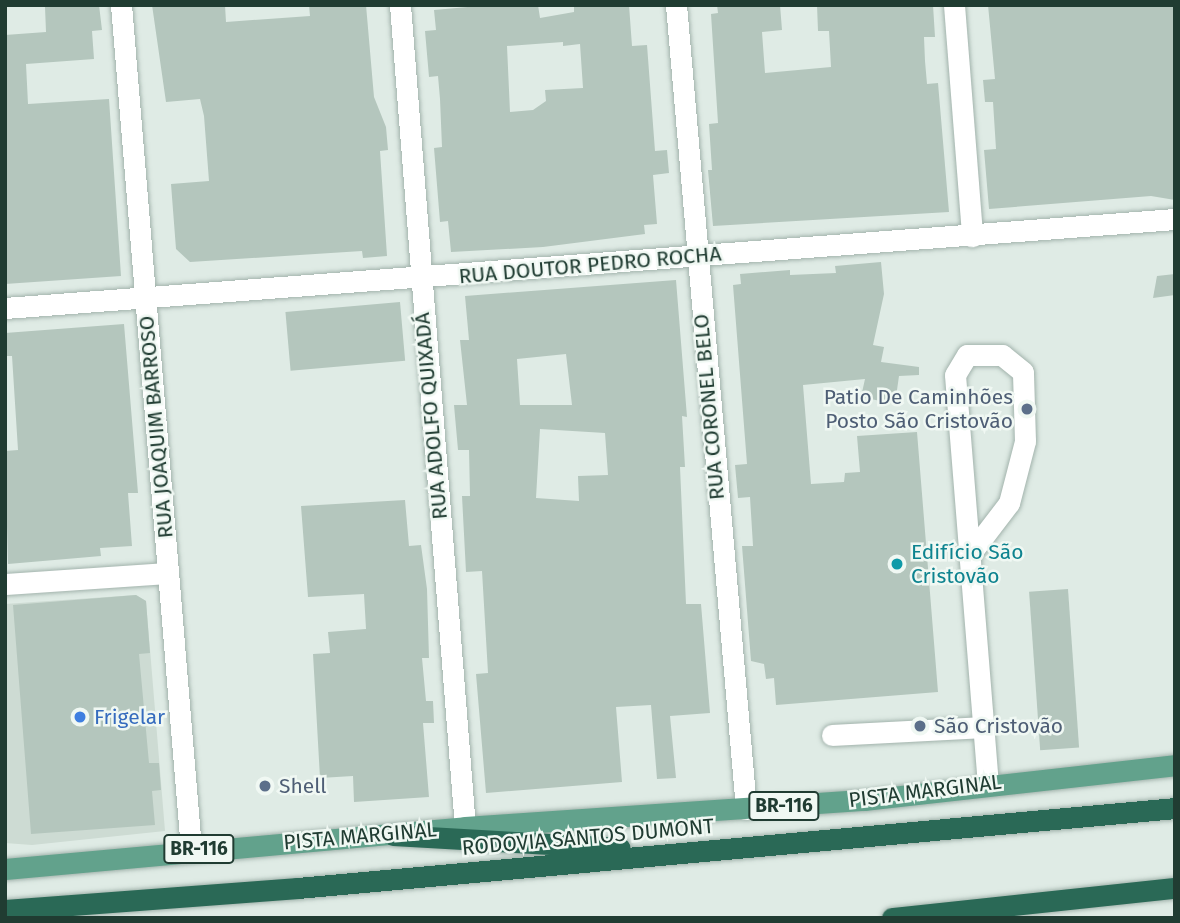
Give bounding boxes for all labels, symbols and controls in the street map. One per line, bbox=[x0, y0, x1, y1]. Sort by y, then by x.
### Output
street label: RUA DOUTOR PEDRO ROCHA bbox=[458, 241, 722, 289]
street label: RUA ADOLFO QUIXADÁ bbox=[409, 311, 453, 521]
street label: RUA CORONEL BELO bbox=[688, 313, 730, 501]
street label: RUA JOAQUIM BARROSO bbox=[134, 315, 178, 539]
place label: Patio De Caminhões Posto São Cristovão bbox=[824, 384, 1013, 434]
marker: Patio De Caminhões Posto São Cristovão bbox=[1019, 401, 1035, 417]
place label: Edifício São Cristovão bbox=[911, 539, 1023, 589]
marker: Edifício São Cristovão bbox=[889, 556, 905, 572]
place label: Frigelar bbox=[94, 704, 165, 730]
marker: Frigelar bbox=[72, 709, 88, 725]
place label: São Cristovão bbox=[934, 713, 1063, 739]
marker: São Cristovão bbox=[912, 718, 928, 734]
street label: PISTA MARGINAL bbox=[847, 769, 1003, 813]
place label: Shell bbox=[279, 773, 327, 799]
marker: Shell bbox=[257, 778, 273, 794]
road number: BR-116 bbox=[747, 790, 821, 821]
street label: RODOVIA SANTOS DUMONT bbox=[461, 813, 715, 861]
street label: PISTA MARGINAL bbox=[282, 817, 438, 855]
road number: BR-116 bbox=[162, 834, 236, 864]

